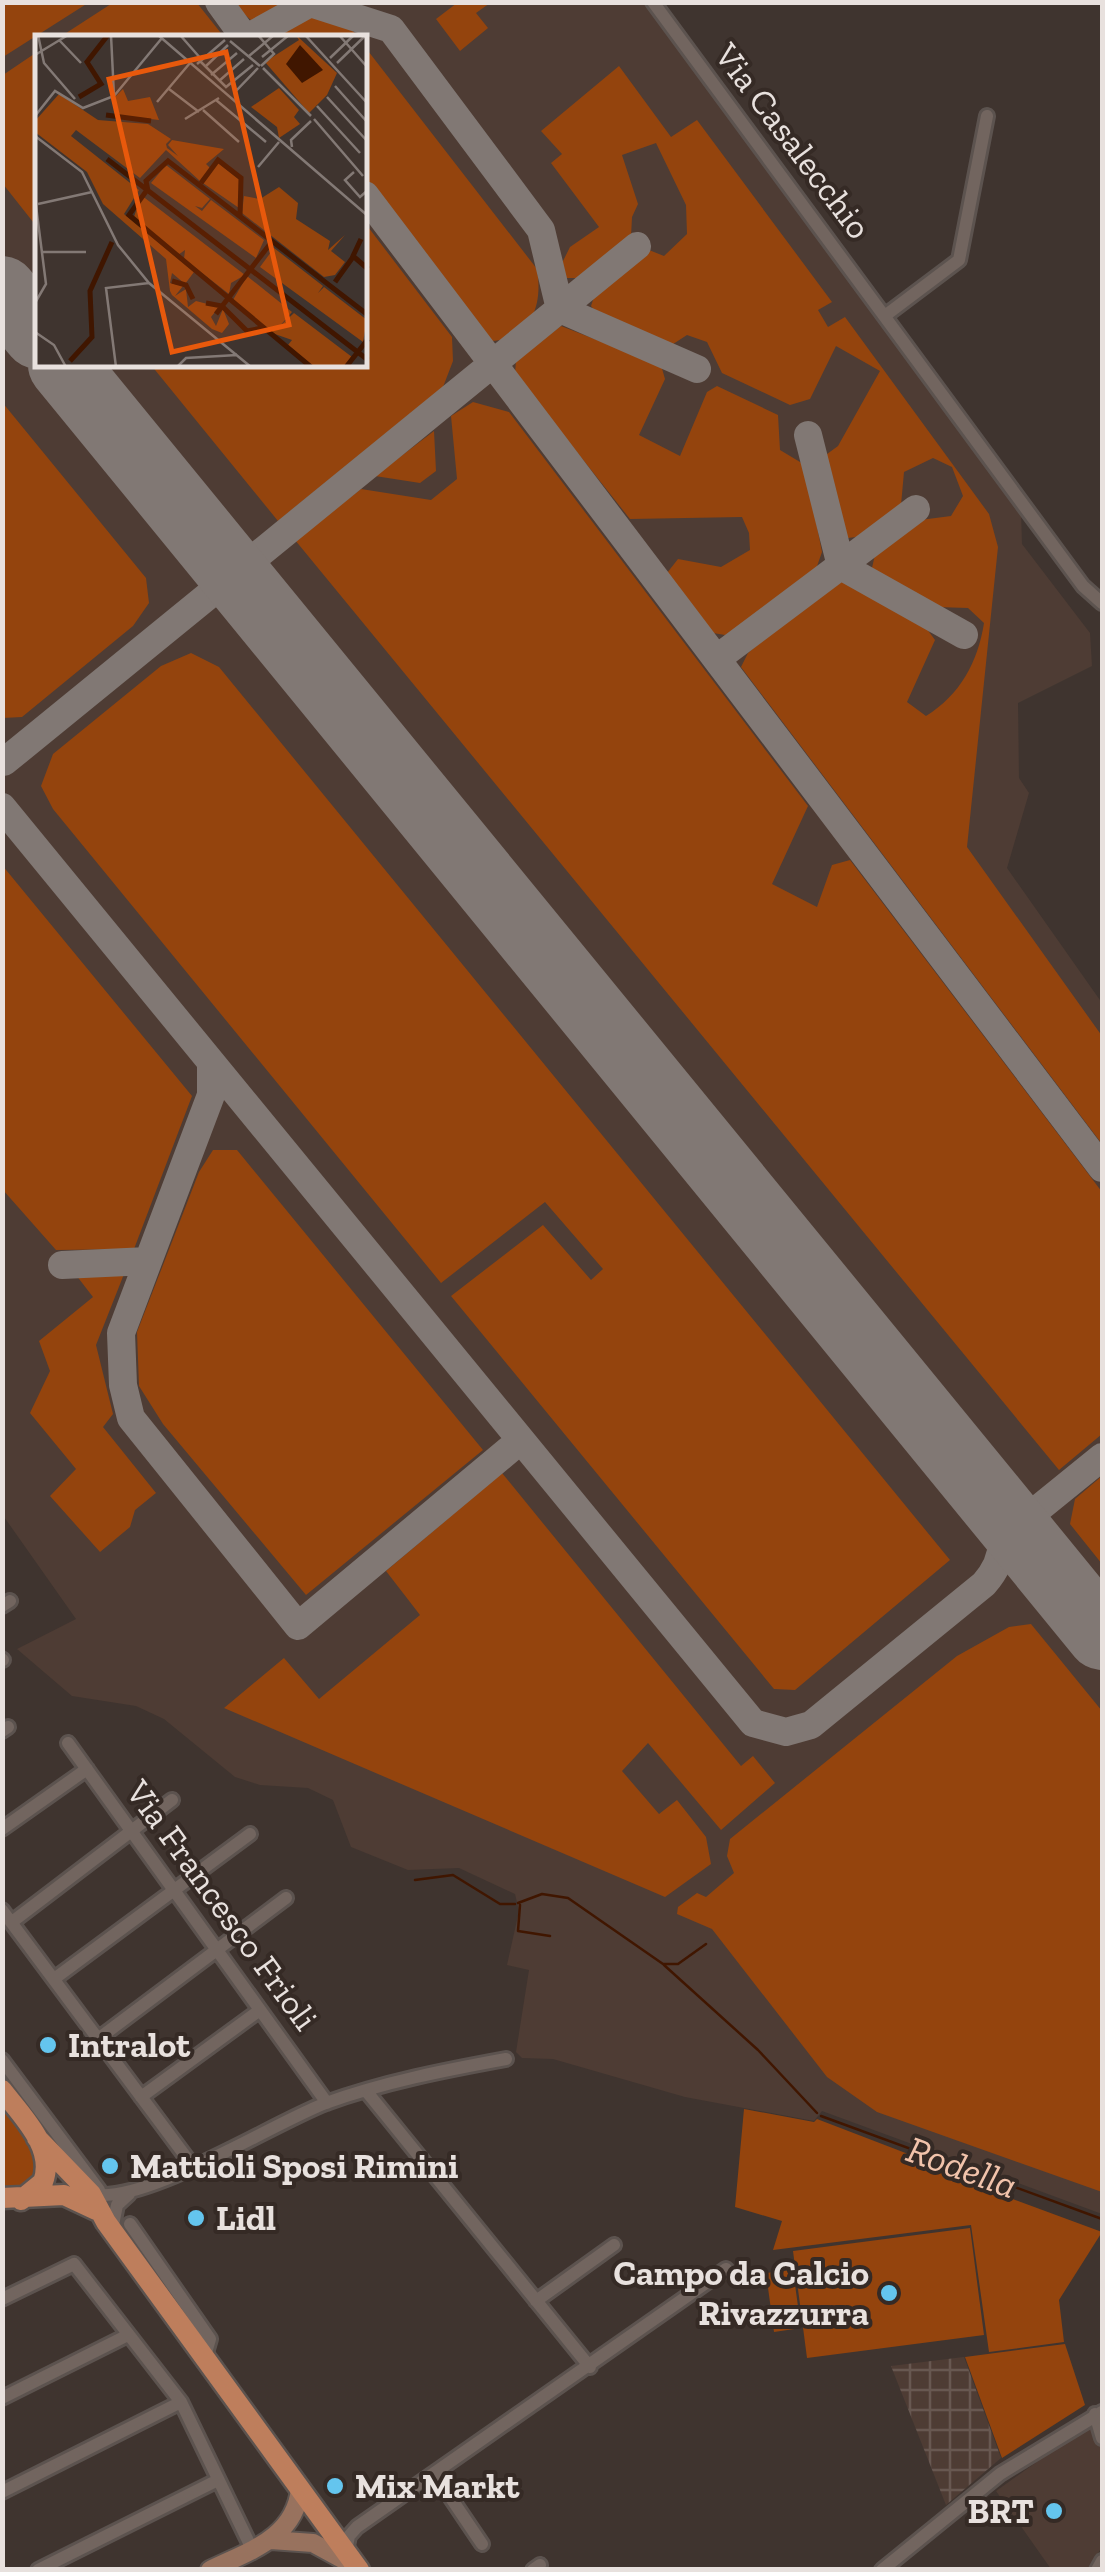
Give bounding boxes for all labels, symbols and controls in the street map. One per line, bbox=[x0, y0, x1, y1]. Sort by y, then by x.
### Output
street label: Via Casalecchio bbox=[705, 34, 880, 247]
inset map bbox=[35, 35, 368, 368]
street label: Via Francesco Frioli bbox=[117, 1771, 327, 2038]
place label: Intralot bbox=[68, 2024, 191, 2066]
marker: Intralot bbox=[37, 2034, 59, 2056]
water label: Rodella bbox=[901, 2126, 1023, 2208]
place label: Mattioli Sposi Rimini bbox=[130, 2145, 459, 2187]
marker: Mattioli Sposi Rimini bbox=[99, 2155, 121, 2177]
place label: Lidl bbox=[216, 2197, 276, 2239]
marker: Lidl bbox=[185, 2207, 207, 2229]
place label: Campo da Calcio Rivazzurra bbox=[614, 2252, 869, 2334]
marker: Campo da Calcio Rivazzurra bbox=[878, 2282, 900, 2304]
place label: Mix Markt bbox=[355, 2465, 521, 2507]
marker: Mix Markt bbox=[324, 2475, 346, 2497]
place label: BRT bbox=[967, 2490, 1034, 2532]
marker: BRT bbox=[1043, 2500, 1065, 2522]

